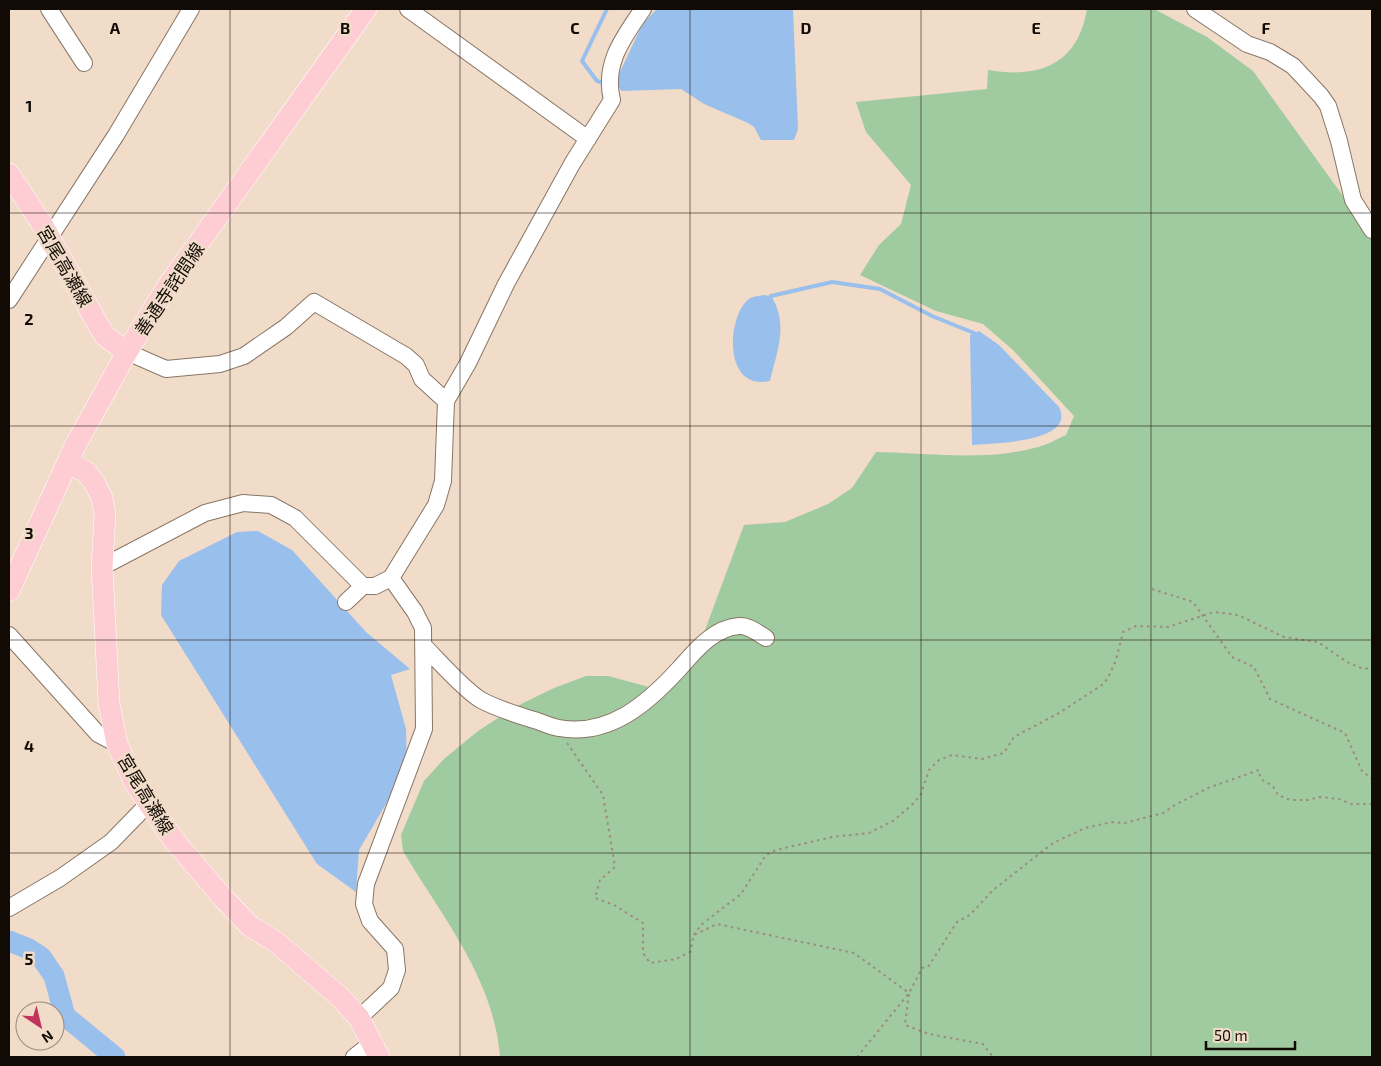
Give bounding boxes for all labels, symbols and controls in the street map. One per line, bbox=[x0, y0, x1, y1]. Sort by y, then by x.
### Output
text: A bbox=[110, 18, 121, 37]
text: B bbox=[340, 18, 350, 37]
text: C bbox=[570, 18, 580, 37]
text: D bbox=[801, 18, 812, 37]
text: E bbox=[1031, 18, 1041, 37]
text: F bbox=[1262, 18, 1271, 37]
text: 1 bbox=[26, 96, 32, 115]
street label: 宮尾高瀬線 bbox=[33, 222, 97, 310]
street label: 善通寺詫間線 bbox=[130, 238, 208, 340]
text: 2 bbox=[24, 309, 34, 328]
text: 3 bbox=[24, 523, 34, 542]
text: 4 bbox=[24, 736, 34, 755]
street label: 宮尾高瀬線 bbox=[113, 750, 179, 838]
text: 5 bbox=[25, 949, 34, 968]
north arrow bbox=[15, 1001, 65, 1051]
scale bar bbox=[1206, 1018, 1295, 1050]
text: 50 m bbox=[1214, 1026, 1248, 1044]
text: N bbox=[39, 1027, 57, 1047]

